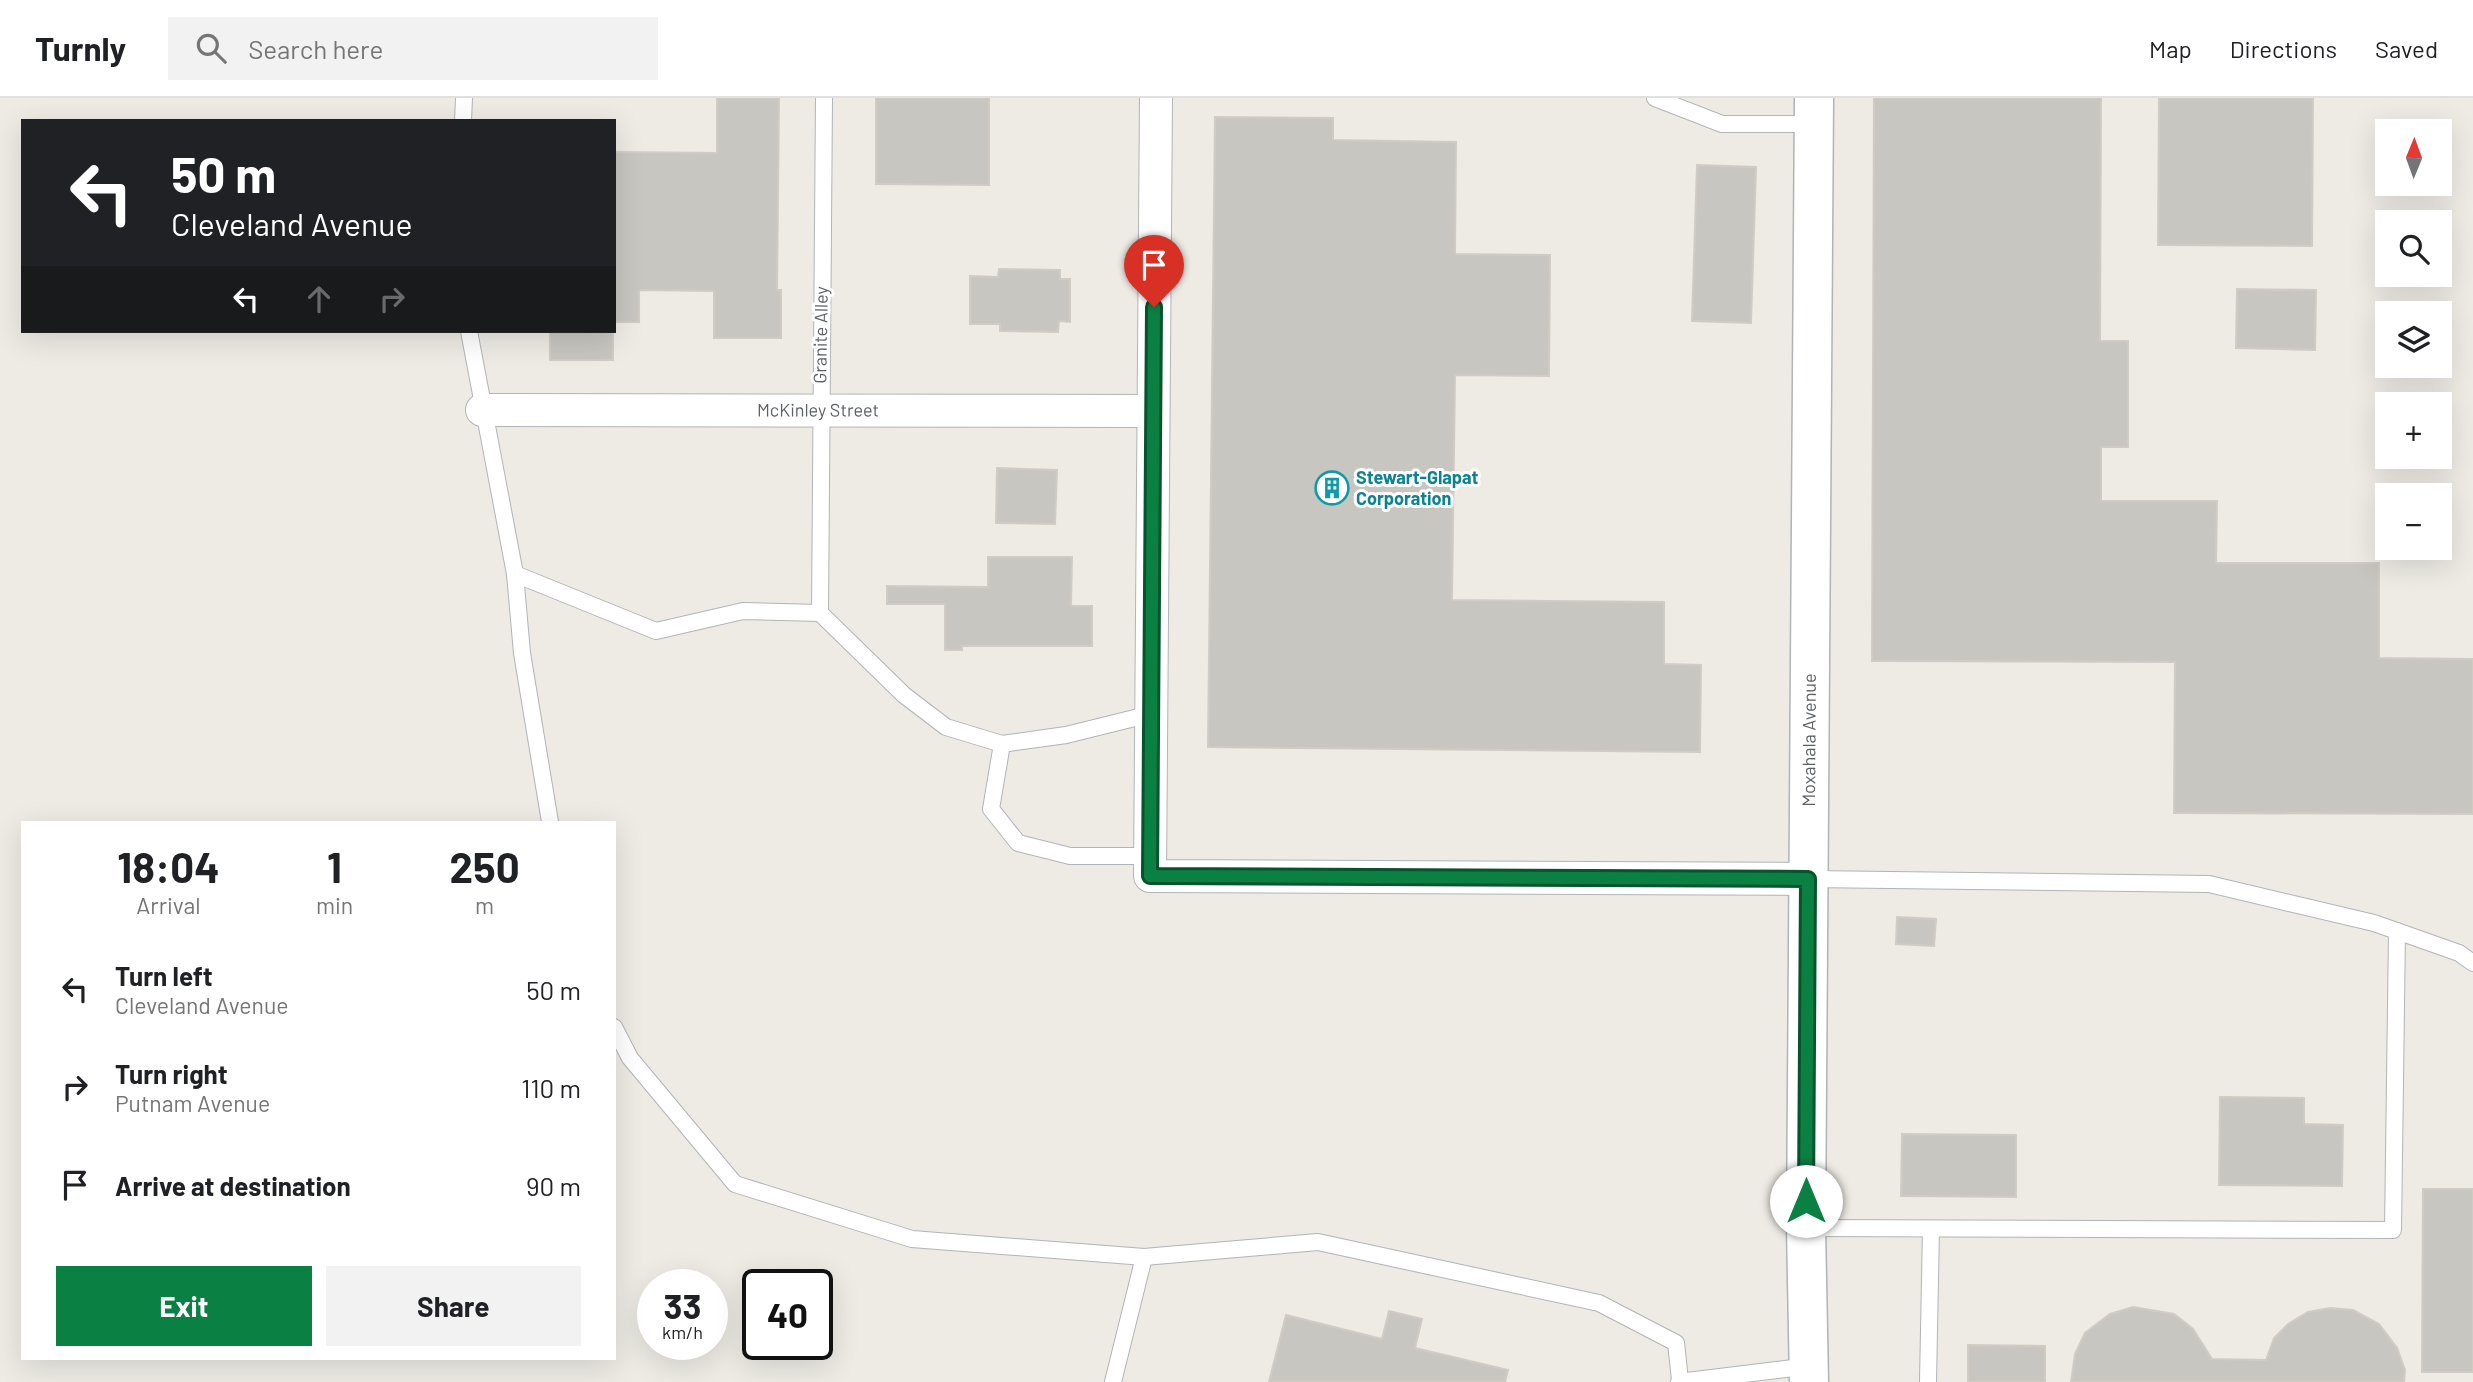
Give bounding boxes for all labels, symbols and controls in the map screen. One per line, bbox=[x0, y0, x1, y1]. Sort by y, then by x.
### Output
search box bbox=[168, 17, 658, 80]
text: Turnly bbox=[35, 28, 126, 68]
icon: search bbox=[192, 29, 230, 67]
text: Search here bbox=[248, 33, 383, 64]
text: Map bbox=[2149, 34, 2192, 63]
text: Directions bbox=[2230, 34, 2337, 63]
text: Saved bbox=[2375, 34, 2438, 63]
north arrow bbox=[2375, 119, 2452, 196]
map controls bbox=[2375, 119, 2452, 560]
text: 50 m bbox=[171, 144, 276, 203]
icon: left bbox=[56, 147, 147, 238]
text: Cleveland Avenue bbox=[171, 204, 412, 242]
button: search bbox=[2375, 210, 2452, 287]
pin bbox=[1124, 235, 1184, 307]
icon: arrive bbox=[1135, 246, 1173, 284]
icon: left bbox=[227, 280, 265, 318]
icon: ahead bbox=[300, 280, 338, 318]
icon: right bbox=[373, 280, 411, 318]
street label: Granite Alley bbox=[808, 286, 832, 384]
button: layers bbox=[2375, 301, 2452, 378]
button: + bbox=[2375, 392, 2452, 469]
street label: McKinley Street bbox=[757, 398, 879, 421]
place label: Stewart-Glapat Corporation bbox=[1356, 466, 1478, 509]
building icon: Stewart-Glapat Corporation bbox=[1313, 469, 1351, 507]
button: − bbox=[2375, 483, 2452, 560]
street label: Moxahala Avenue bbox=[1797, 673, 1820, 807]
text: 18:04 bbox=[117, 841, 220, 891]
text: 1 bbox=[327, 841, 342, 891]
text: 250 bbox=[450, 841, 520, 891]
text: Arrival bbox=[136, 891, 201, 919]
text: min bbox=[316, 891, 353, 919]
text: m bbox=[475, 891, 494, 919]
text: Turn left bbox=[115, 960, 213, 991]
icon: left bbox=[56, 970, 94, 1008]
text: 50 m bbox=[526, 974, 581, 1005]
text: Cleveland Avenue bbox=[115, 991, 289, 1019]
text: Turn right bbox=[115, 1058, 228, 1089]
icon: right bbox=[56, 1068, 94, 1106]
text: 110 m bbox=[521, 1072, 581, 1103]
text: Putnam Avenue bbox=[115, 1089, 270, 1117]
position arrow bbox=[1769, 1164, 1843, 1238]
icon: arrive bbox=[56, 1166, 94, 1204]
text: Arrive at destination bbox=[115, 1170, 351, 1201]
text: 90 m bbox=[526, 1170, 581, 1201]
button: Exit bbox=[56, 1266, 312, 1346]
button: Share bbox=[326, 1266, 581, 1346]
speed limit sign: 40 bbox=[742, 1269, 833, 1360]
text: 33 bbox=[664, 1284, 701, 1326]
text: km/h bbox=[662, 1321, 703, 1343]

